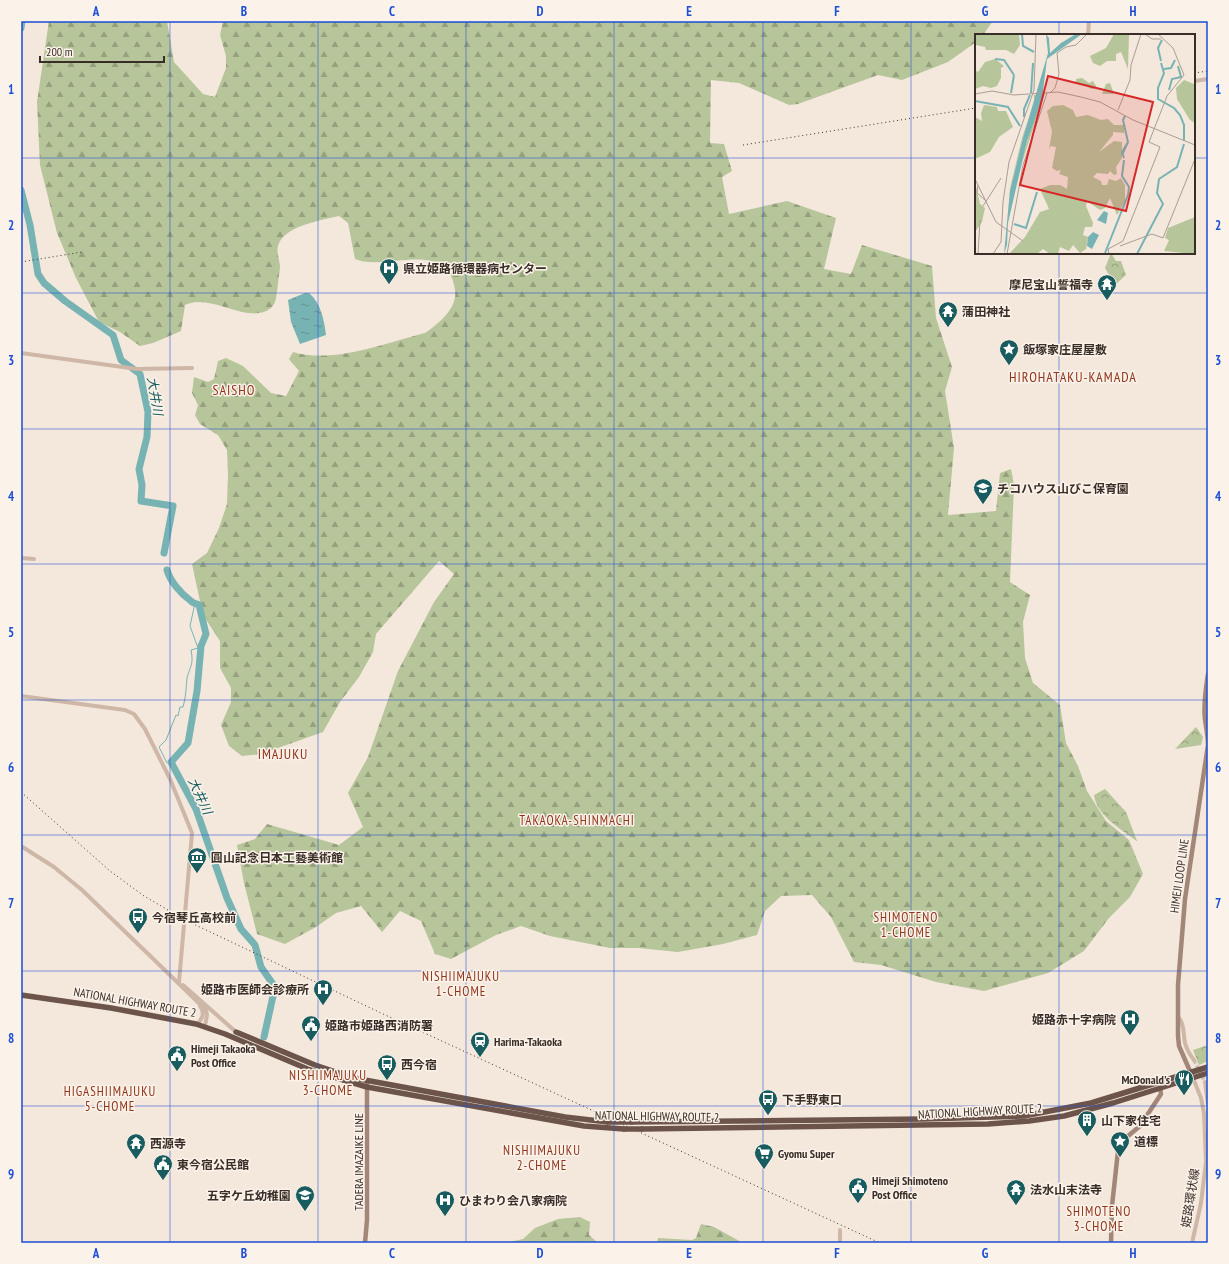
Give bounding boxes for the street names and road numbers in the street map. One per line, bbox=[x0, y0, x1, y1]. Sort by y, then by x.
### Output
street label: HIMEJI LOOP LINE bbox=[1166, 838, 1192, 914]
street label: NATIONAL HIGHWAY ROUTE 2 bbox=[73, 984, 197, 1020]
street label: NATIONAL HIGHWAY ROUTE 2 bbox=[918, 1100, 1042, 1122]
street label: NATIONAL HIGHWAY ROUTE 2 bbox=[595, 1107, 719, 1125]
street label: TADERA IMAZAIKE LINE bbox=[351, 1113, 366, 1211]
street label: 姫路環状線 bbox=[1178, 1167, 1202, 1229]

